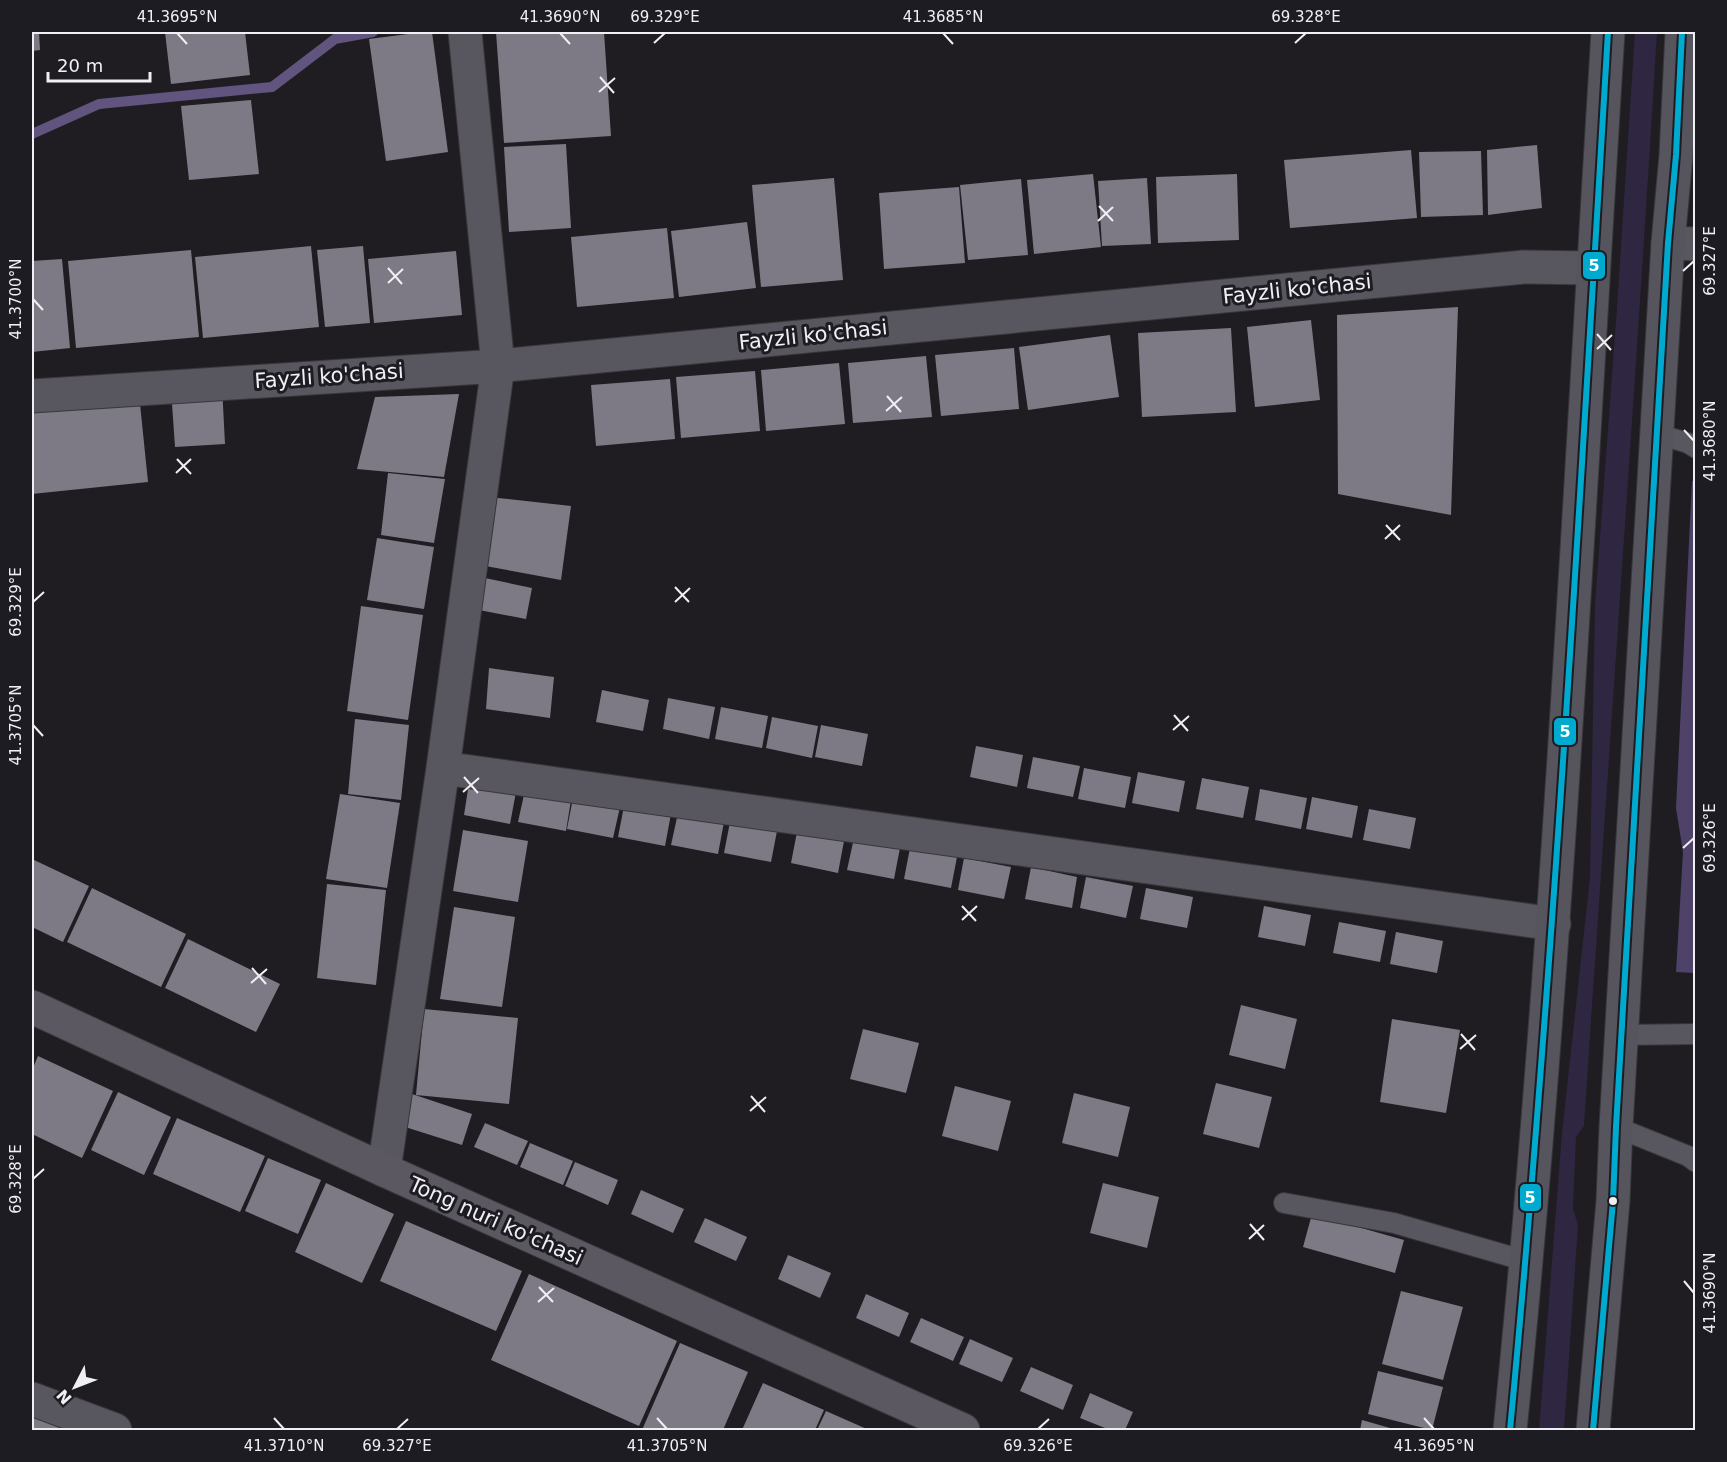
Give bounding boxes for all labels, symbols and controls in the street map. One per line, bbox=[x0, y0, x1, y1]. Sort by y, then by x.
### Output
text: 41.3695°N bbox=[137, 8, 217, 26]
text: 41.3690°N bbox=[520, 8, 600, 26]
text: 69.329°E bbox=[630, 8, 700, 26]
text: 41.3685°N bbox=[903, 8, 983, 26]
text: 69.328°E bbox=[1271, 8, 1341, 26]
scale bar bbox=[48, 45, 150, 83]
text: 20 m bbox=[57, 55, 103, 76]
text: 69.327°E bbox=[1701, 226, 1719, 296]
line badge: 5 bbox=[1582, 251, 1606, 280]
text: 5 bbox=[1588, 256, 1600, 275]
text: 41.3700°N bbox=[7, 259, 25, 339]
street label: Fayzli ko'chasi bbox=[1221, 269, 1373, 309]
street label: Fayzli ko'chasi bbox=[737, 315, 889, 355]
street label: Fayzli ko'chasi bbox=[254, 359, 404, 393]
text: 41.3680°N bbox=[1701, 401, 1719, 481]
text: 69.329°E bbox=[7, 567, 25, 637]
text: 41.3705°N bbox=[7, 685, 25, 765]
line badge: 5 bbox=[1553, 717, 1577, 746]
text: 5 bbox=[1559, 722, 1571, 741]
text: 69.326°E bbox=[1701, 803, 1719, 873]
text: 69.328°E bbox=[7, 1144, 25, 1214]
street label: Tong nuri ko'chasi bbox=[404, 1171, 587, 1270]
line badge: 5 bbox=[1519, 1183, 1542, 1212]
text: 5 bbox=[1524, 1188, 1536, 1207]
unlabelled marker bbox=[1607, 1195, 1619, 1207]
text: 41.3690°N bbox=[1701, 1253, 1719, 1333]
north arrow bbox=[45, 1357, 105, 1417]
text: N bbox=[53, 1385, 76, 1408]
text: 41.3710°N bbox=[244, 1437, 324, 1455]
text: 69.327°E bbox=[362, 1437, 432, 1455]
text: 41.3705°N bbox=[627, 1437, 707, 1455]
text: 69.326°E bbox=[1003, 1437, 1073, 1455]
text: 41.3695°N bbox=[1394, 1437, 1474, 1455]

